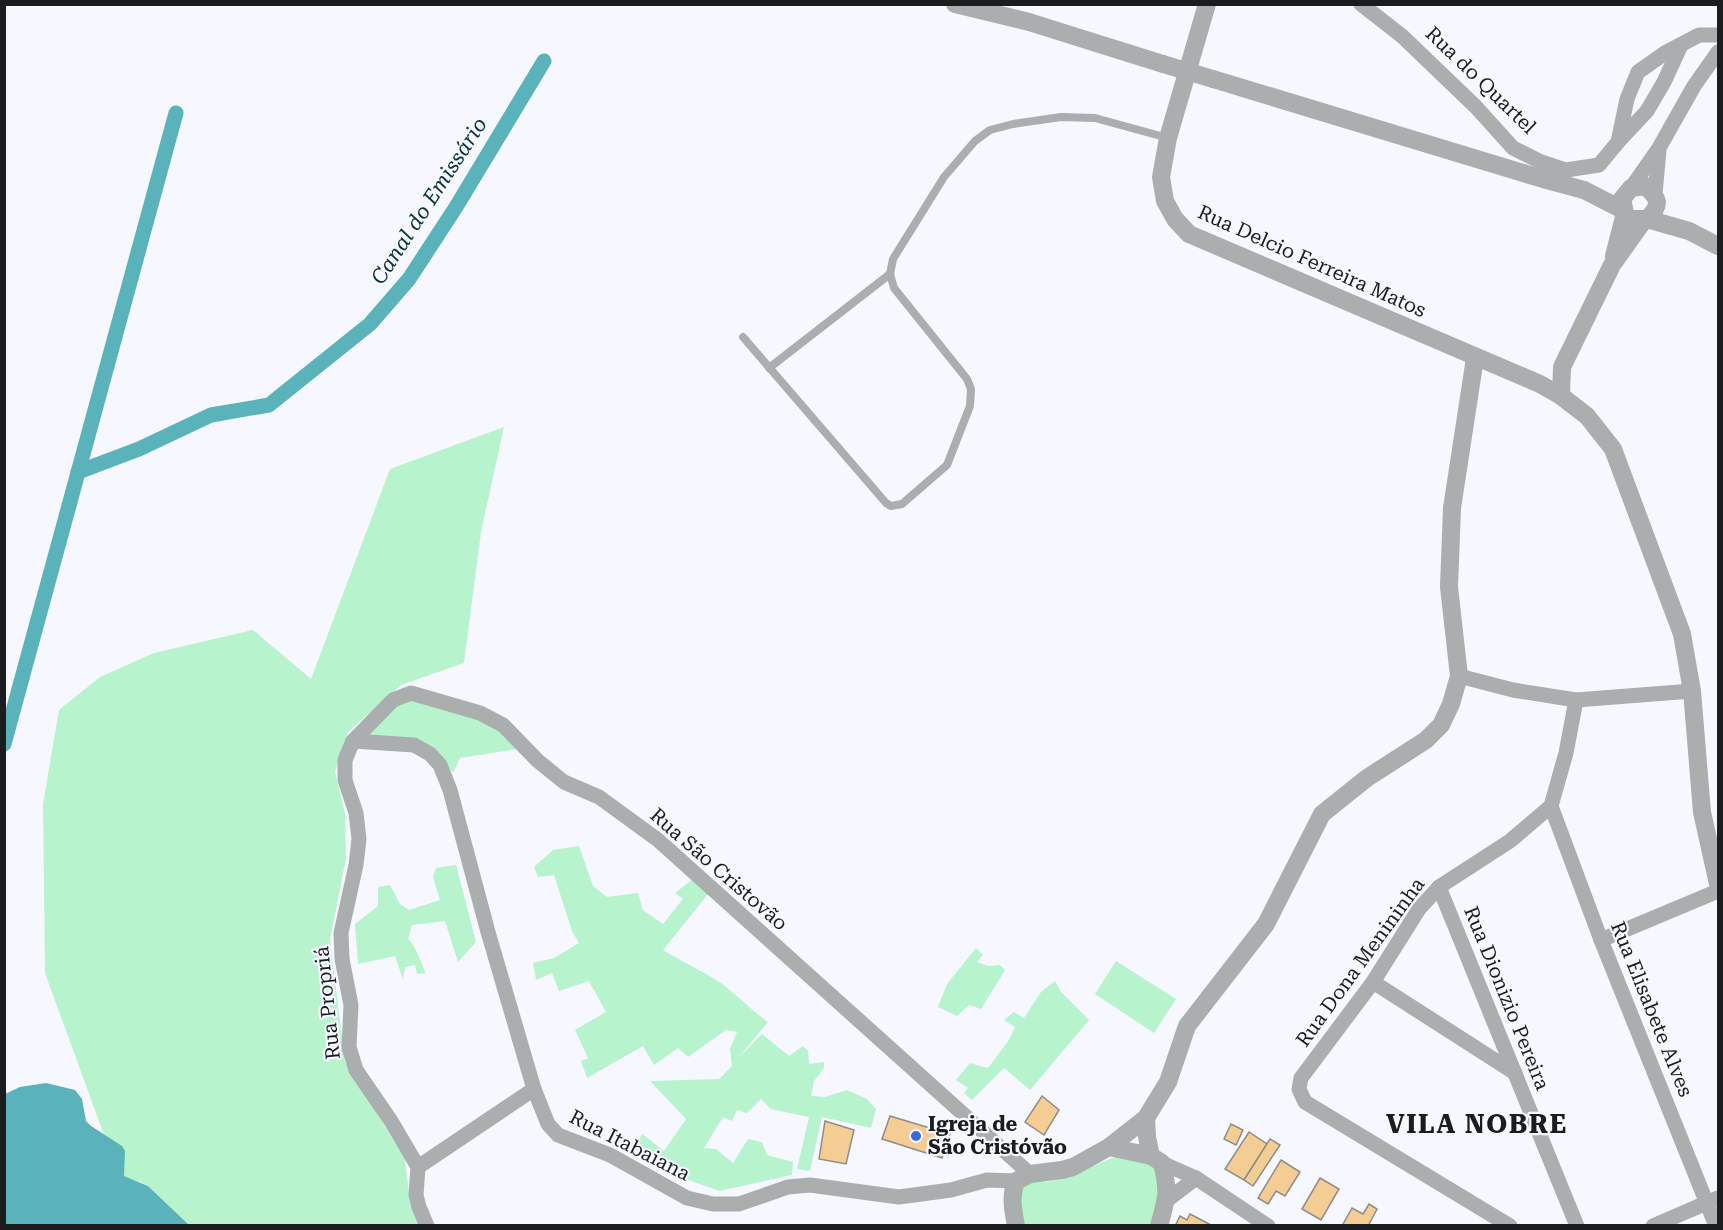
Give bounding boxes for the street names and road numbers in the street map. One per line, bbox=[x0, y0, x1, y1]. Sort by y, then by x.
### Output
street label: Rua do Quartel bbox=[1421, 21, 1541, 139]
street label: Rua Delcio Ferreira Matos bbox=[1194, 200, 1430, 322]
street label: Rua São Cristovão bbox=[645, 803, 793, 935]
street label: Rua Dona Menininha bbox=[1291, 873, 1430, 1051]
street label: Rua Dionizio Pereira bbox=[1459, 903, 1555, 1094]
street label: Rua Elisabete Alves bbox=[1606, 918, 1698, 1100]
street label: Rua Propriá bbox=[309, 945, 345, 1061]
street label: Rua Itabaiana bbox=[566, 1104, 694, 1186]

